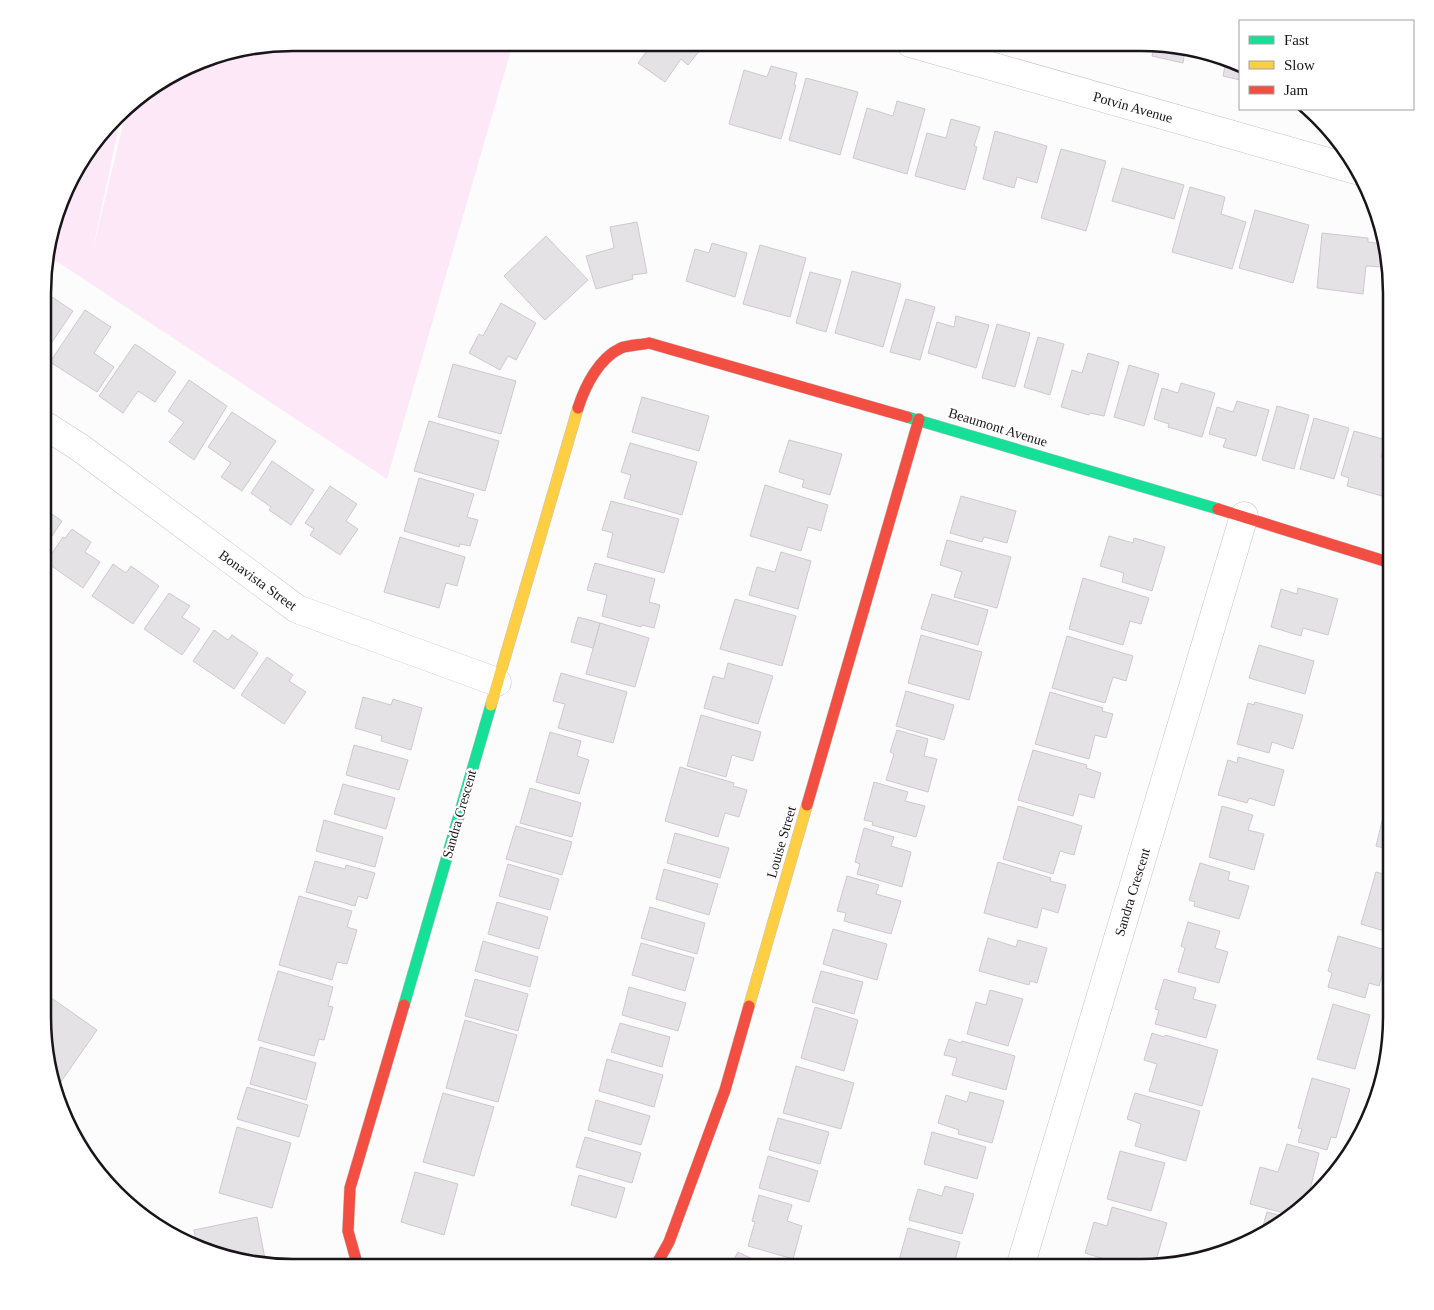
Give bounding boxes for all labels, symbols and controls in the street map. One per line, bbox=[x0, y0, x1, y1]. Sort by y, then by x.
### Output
legend bbox=[1239, 20, 1414, 110]
text: Fast bbox=[1284, 32, 1310, 48]
text: Slow bbox=[1284, 57, 1315, 73]
text: Jam bbox=[1284, 82, 1308, 98]
street label: Potvin Avenue bbox=[1091, 89, 1174, 126]
street label: Beaumont Avenue bbox=[947, 405, 1049, 450]
street label: Bonavista Street bbox=[216, 547, 299, 614]
street label: Sandra Crescent bbox=[440, 768, 479, 860]
street label: Louise Street bbox=[764, 804, 799, 880]
street label: Sandra Crescent bbox=[1112, 846, 1153, 938]

